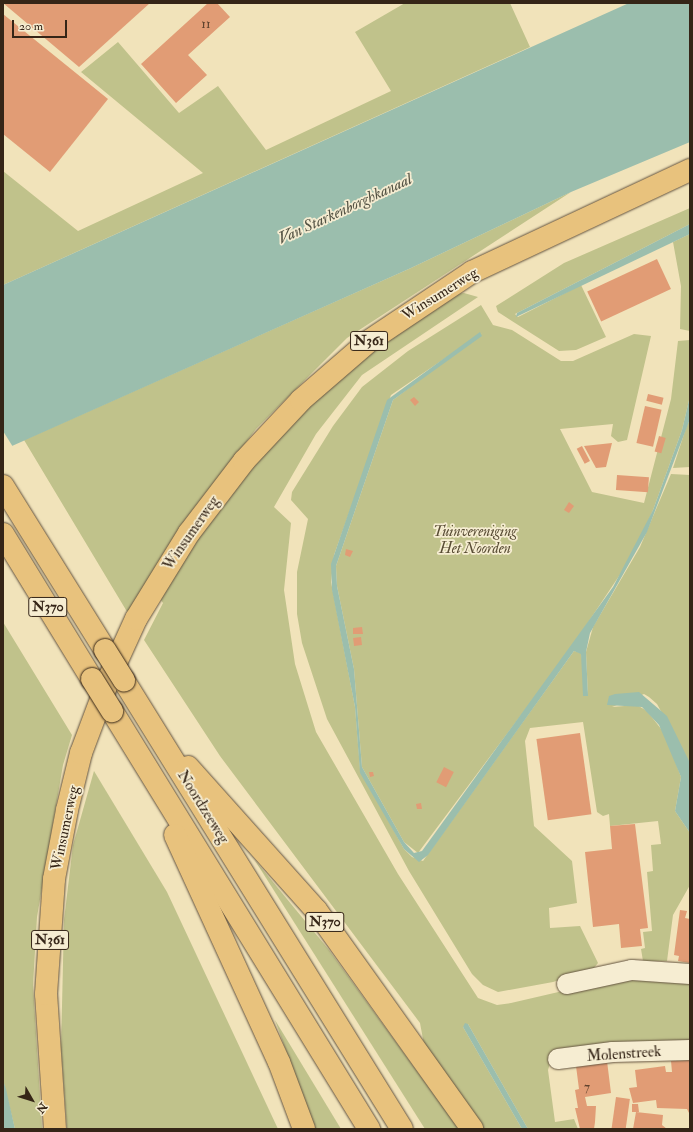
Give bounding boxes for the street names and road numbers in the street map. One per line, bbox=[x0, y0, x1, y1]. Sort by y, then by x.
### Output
street label: Winsumerweg bbox=[399, 264, 481, 324]
road number: N361 bbox=[350, 329, 388, 353]
street label: Winsumerweg bbox=[159, 493, 223, 573]
road number: N370 bbox=[28, 595, 68, 619]
street label: Noordzeeweg bbox=[173, 767, 233, 847]
street label: Winsumerweg bbox=[47, 784, 83, 872]
road number: N370 bbox=[305, 910, 345, 934]
road number: N361 bbox=[31, 928, 69, 952]
street label: Molenstreek bbox=[586, 1042, 662, 1066]

